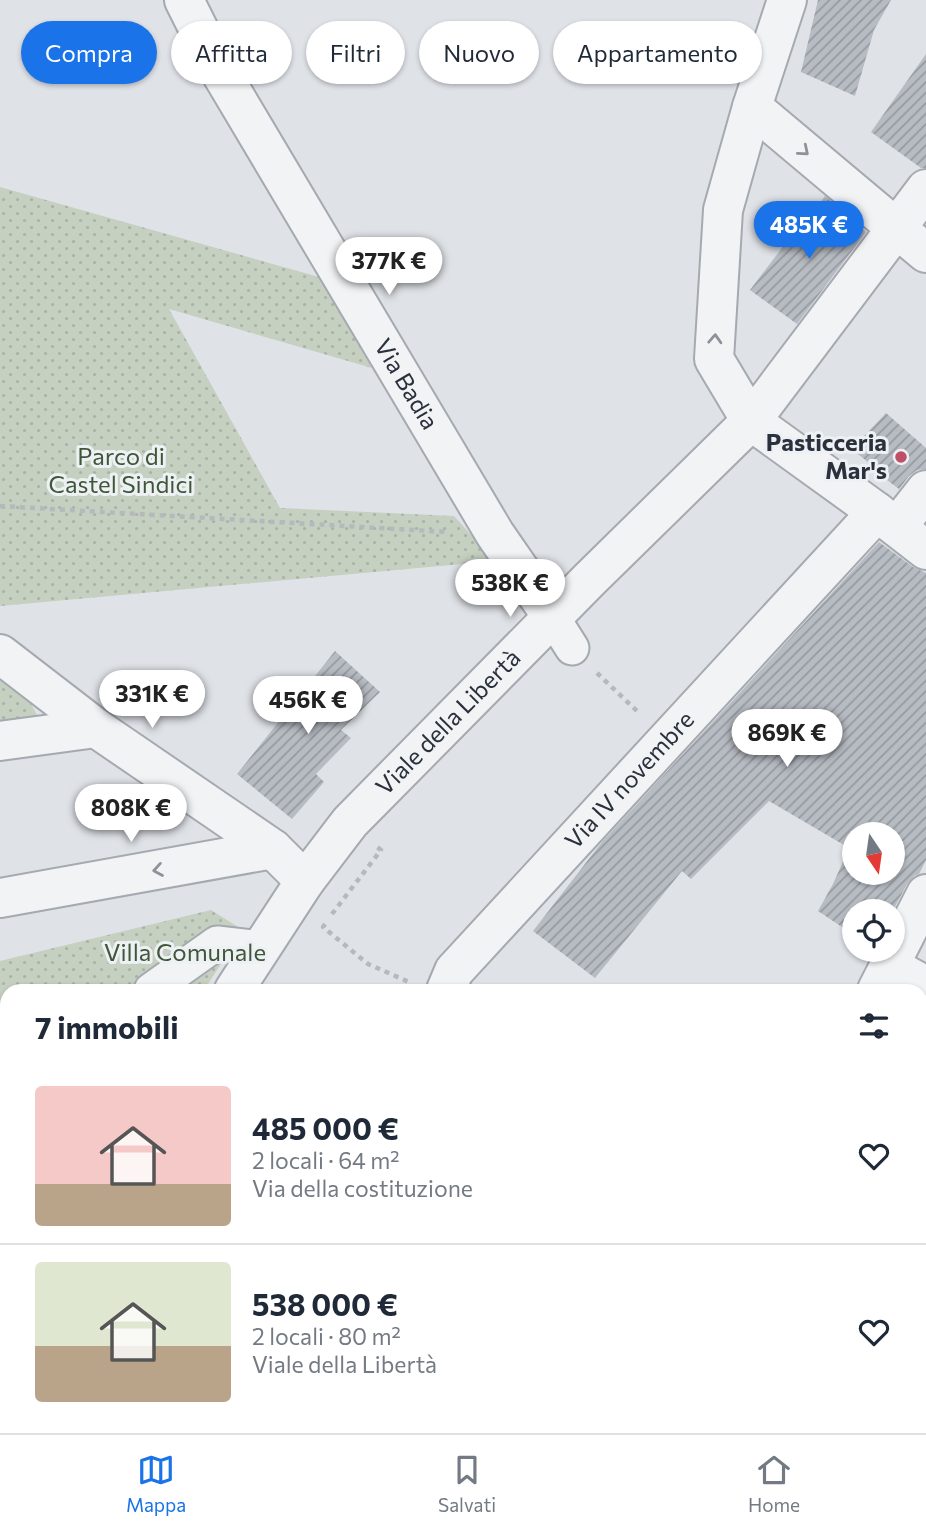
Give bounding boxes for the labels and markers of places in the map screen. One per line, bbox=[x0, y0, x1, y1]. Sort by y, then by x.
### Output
pin: 485K € bbox=[752, 202, 866, 261]
pin: 377K € bbox=[332, 238, 446, 297]
place label: Pasticceria Mar's bbox=[766, 427, 887, 484]
marker: Pasticceria Mar's bbox=[893, 449, 909, 465]
pin: 538K € bbox=[453, 560, 567, 619]
pin: 331K € bbox=[95, 670, 209, 730]
pin: 456K € bbox=[251, 676, 365, 736]
pin: 869K € bbox=[730, 710, 844, 769]
pin: 808K € bbox=[74, 784, 188, 844]

